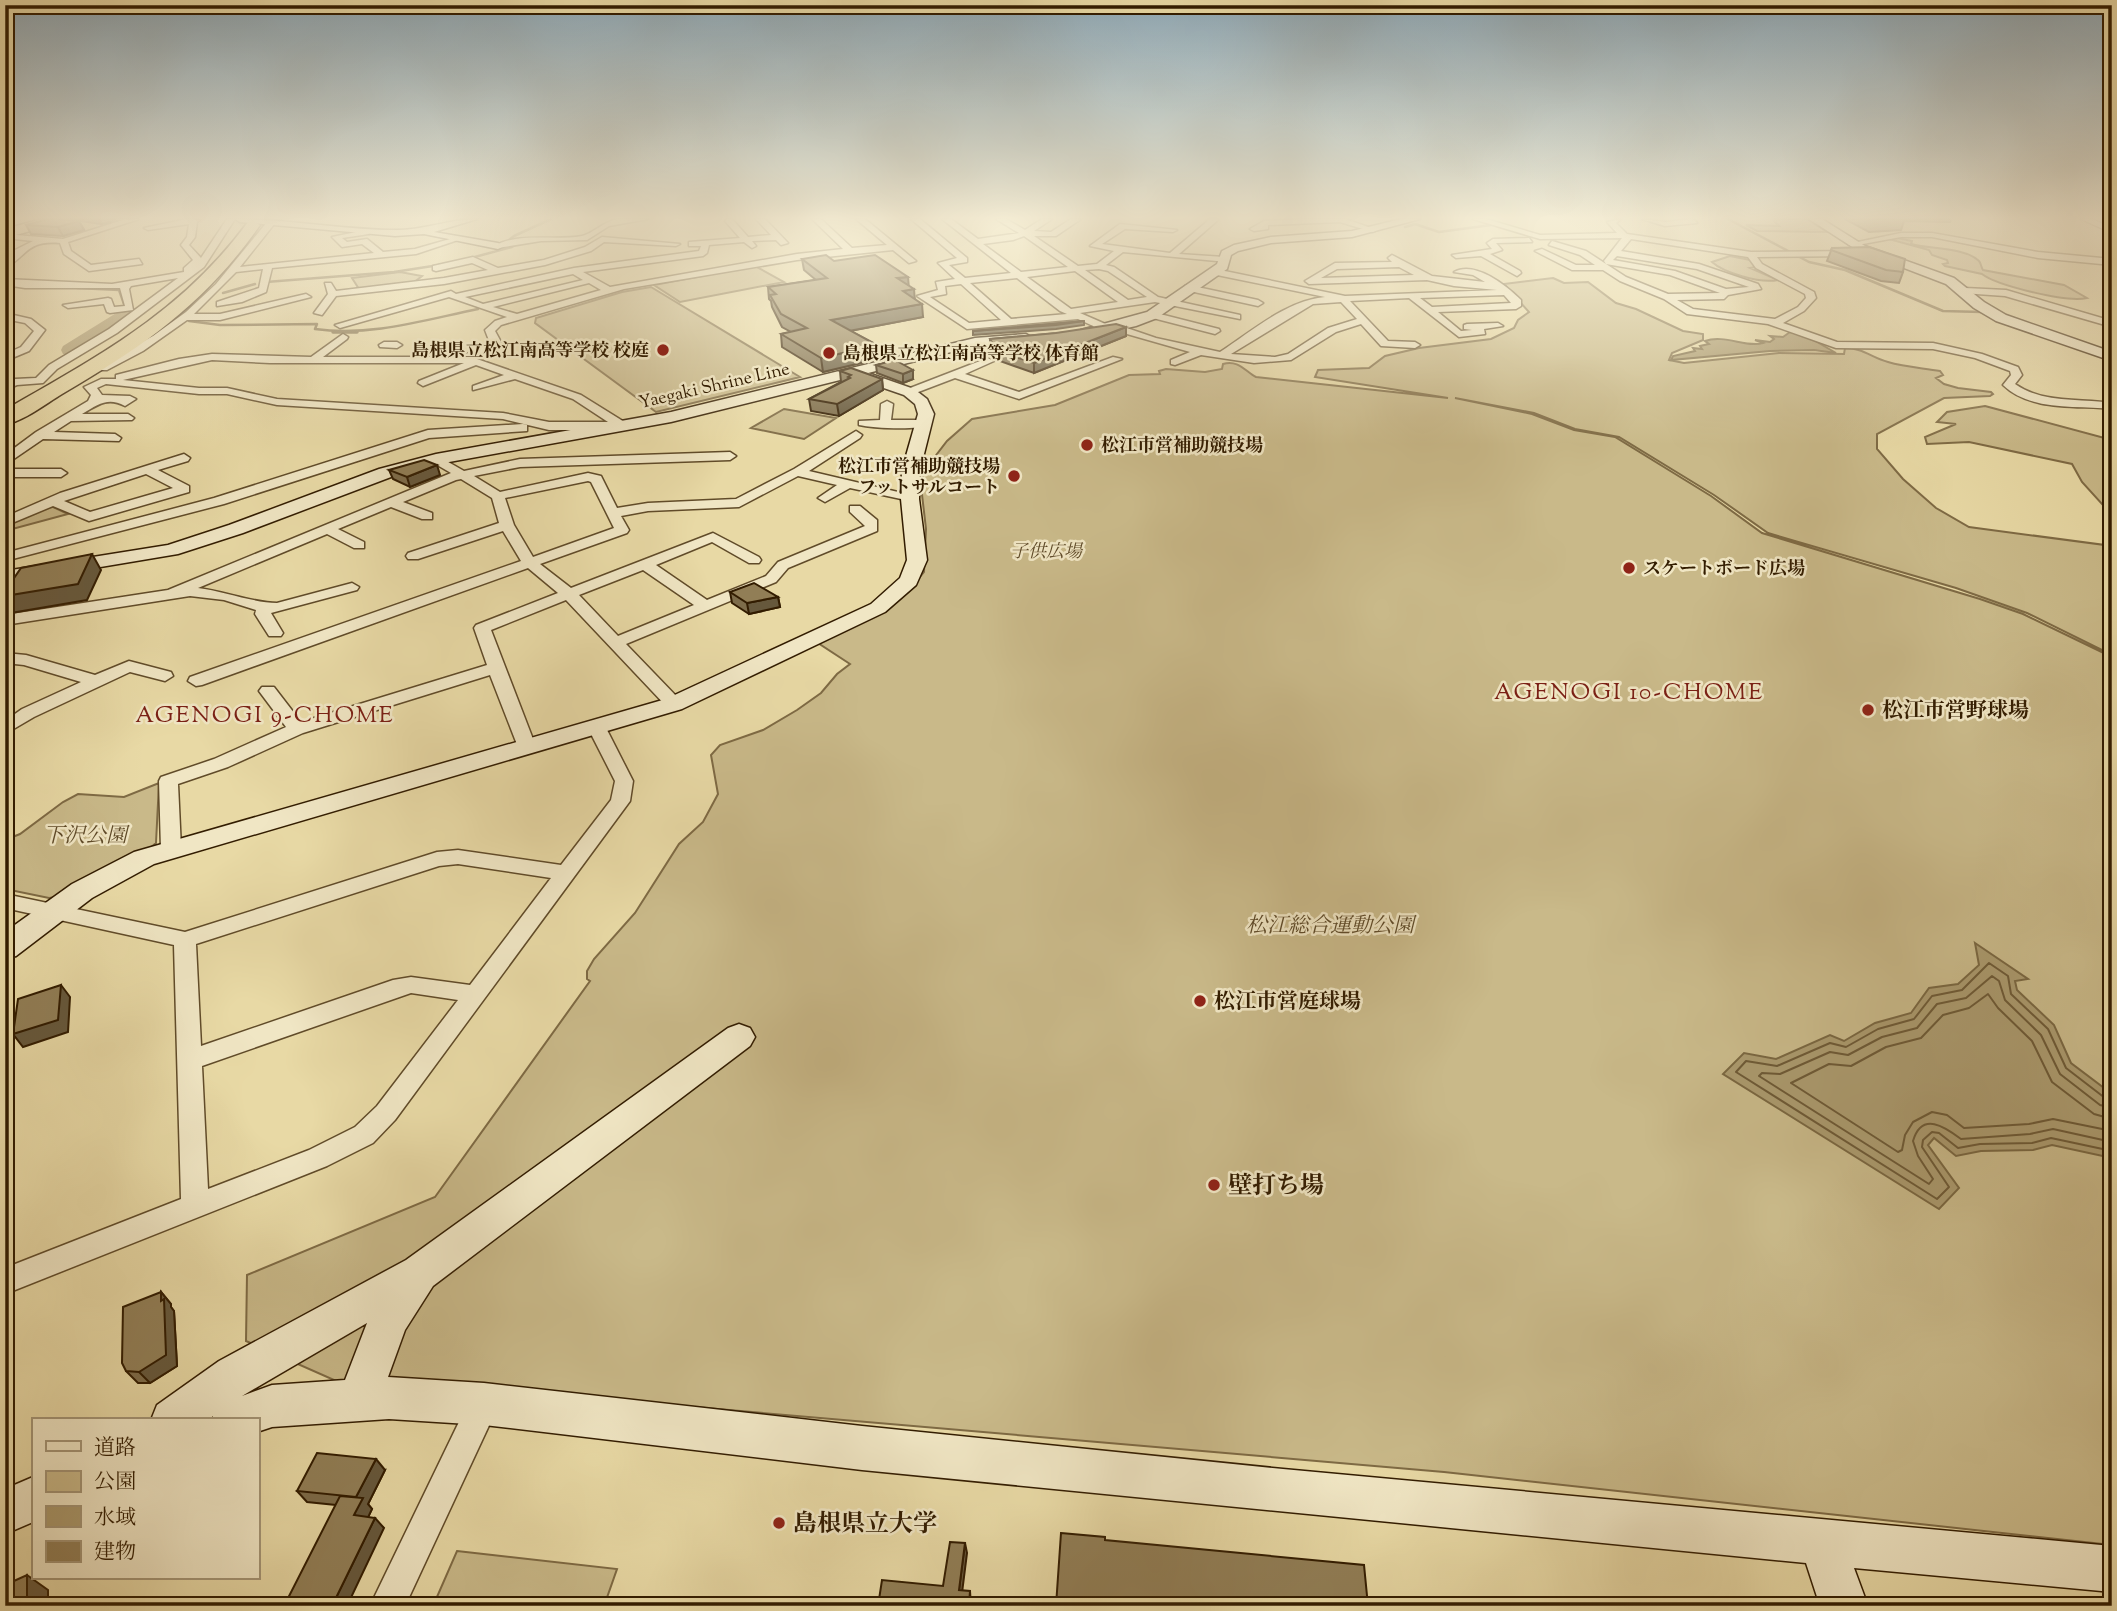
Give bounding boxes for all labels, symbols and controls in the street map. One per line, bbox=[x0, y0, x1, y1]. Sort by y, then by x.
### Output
place label: 島根県立松江南高等学校 校庭 bbox=[411, 339, 649, 365]
marker: 島根県立松江南高等学校 校庭 bbox=[655, 342, 671, 358]
place label: 島根県立松江南高等学校 体育館 bbox=[843, 342, 1099, 368]
marker: 島根県立松江南高等学校 体育館 bbox=[821, 345, 837, 361]
street label: Yaegaki Shrine Line bbox=[636, 357, 793, 417]
place label: 松江市営補助競技場 bbox=[1101, 434, 1263, 460]
marker: 松江市営補助競技場 bbox=[1079, 437, 1095, 453]
place label: 松江市営補助競技場 フットサルコート bbox=[838, 455, 1000, 502]
marker: 松江市営補助競技場 フットサルコート bbox=[1006, 468, 1022, 484]
park label: 子供広場 bbox=[1010, 540, 1084, 566]
place label: スケートボード広場 bbox=[1643, 557, 1805, 583]
marker: スケートボード広場 bbox=[1621, 560, 1637, 576]
district label: AGENOGI 10-CHOME bbox=[1494, 677, 1764, 710]
place label: 松江市営野球場 bbox=[1882, 697, 2029, 727]
district label: AGENOGI 9-CHOME bbox=[135, 700, 395, 733]
marker: 松江市営野球場 bbox=[1860, 702, 1876, 718]
park label: 下沢公園 bbox=[43, 822, 130, 852]
park label: 松江総合運動公園 bbox=[1246, 912, 1417, 942]
place label: 松江市営庭球場 bbox=[1214, 988, 1361, 1018]
marker: 松江市営庭球場 bbox=[1192, 993, 1208, 1009]
place label: 壁打ち場 bbox=[1228, 1170, 1324, 1204]
marker: 壁打ち場 bbox=[1206, 1177, 1222, 1193]
legend bbox=[32, 1418, 259, 1580]
text: 道路 bbox=[94, 1434, 136, 1464]
text: 公園 bbox=[94, 1468, 136, 1498]
text: 水域 bbox=[94, 1504, 136, 1534]
place label: 島根県立大学 bbox=[793, 1508, 937, 1542]
marker: 島根県立大学 bbox=[771, 1515, 787, 1531]
text: 建物 bbox=[94, 1538, 136, 1568]

